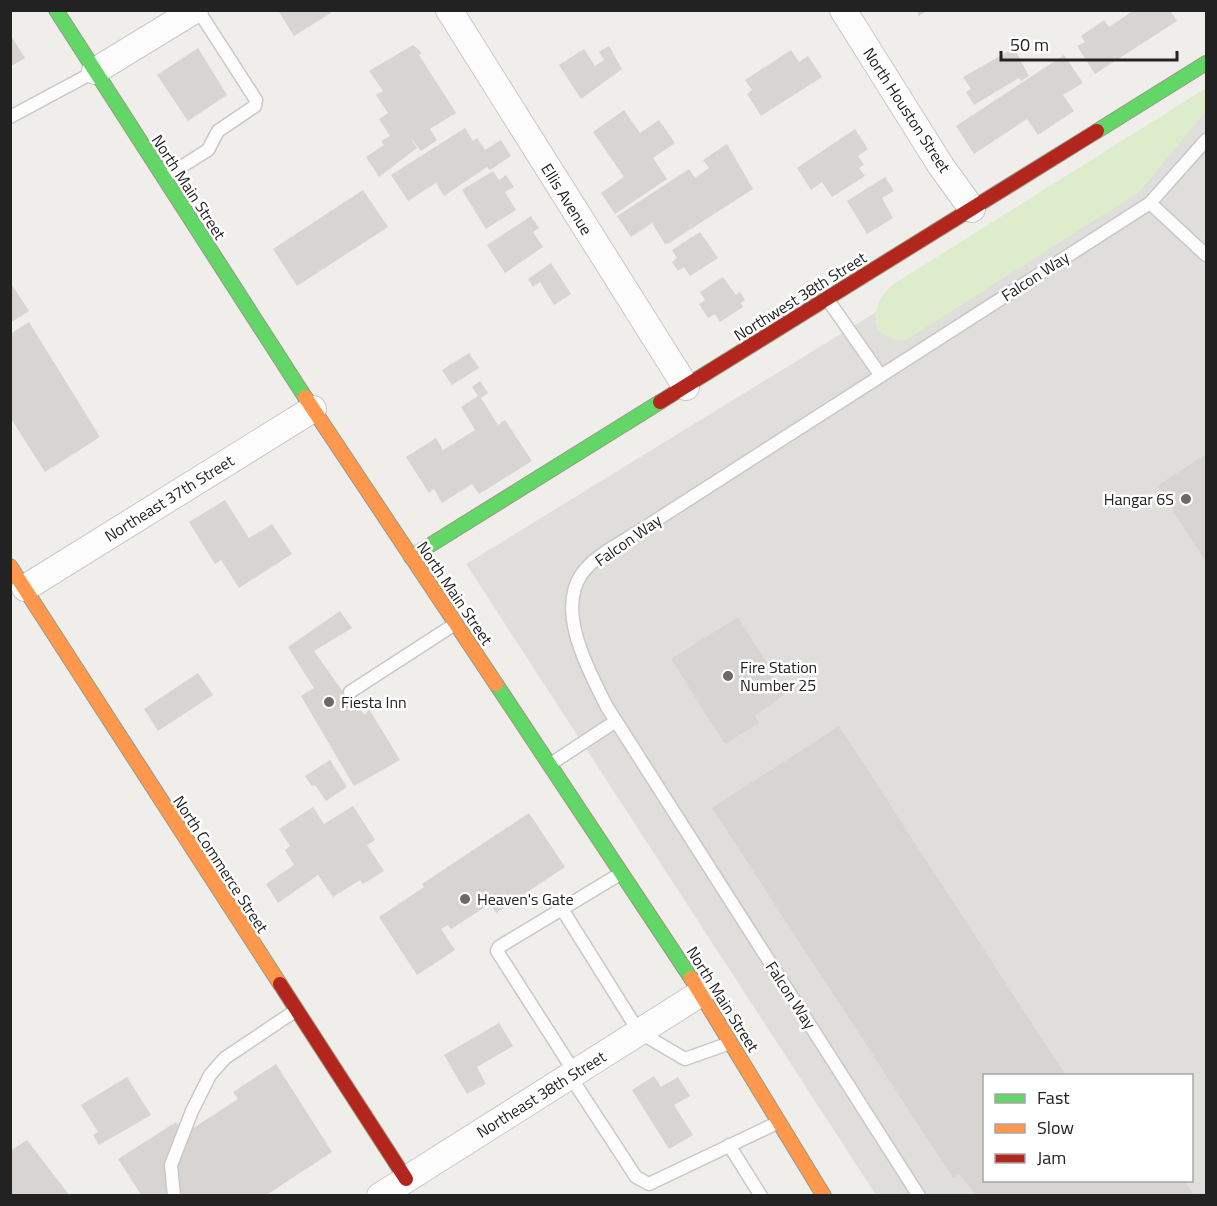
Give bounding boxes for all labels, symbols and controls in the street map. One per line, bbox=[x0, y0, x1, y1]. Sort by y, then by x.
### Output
scale bar bbox=[1001, 24, 1176, 62]
text: 50 m bbox=[1010, 31, 1049, 58]
street label: North Houston Street bbox=[857, 43, 957, 178]
street label: North Main Street bbox=[146, 130, 232, 244]
street label: Ellis Avenue bbox=[535, 158, 599, 240]
street label: Northwest 38th Street bbox=[729, 245, 871, 347]
street label: Falcon Way bbox=[996, 245, 1074, 307]
street label: Northeast 37th Street bbox=[100, 448, 239, 548]
place label: Hangar 6S bbox=[1104, 487, 1174, 511]
marker: Hangar 6S bbox=[1179, 492, 1193, 506]
street label: Falcon Way bbox=[590, 508, 666, 572]
street label: North Main Street bbox=[411, 536, 499, 650]
place label: Fire Station Number 25 bbox=[740, 655, 817, 697]
marker: Fire Station Number 25 bbox=[721, 669, 735, 683]
place label: Fiesta Inn bbox=[341, 690, 407, 714]
marker: Fiesta Inn bbox=[322, 695, 336, 709]
street label: North Commerce Street bbox=[168, 791, 275, 938]
place label: Heaven's Gate bbox=[477, 887, 574, 911]
marker: Heaven's Gate bbox=[458, 892, 472, 906]
street label: North Main Street bbox=[681, 941, 765, 1057]
street label: Falcon Way bbox=[760, 956, 822, 1034]
street label: Northeast 38th Street bbox=[472, 1044, 611, 1144]
legend bbox=[983, 1074, 1193, 1182]
text: Fast bbox=[1037, 1084, 1070, 1111]
text: Slow bbox=[1037, 1114, 1074, 1141]
text: Jam bbox=[1037, 1144, 1066, 1171]

